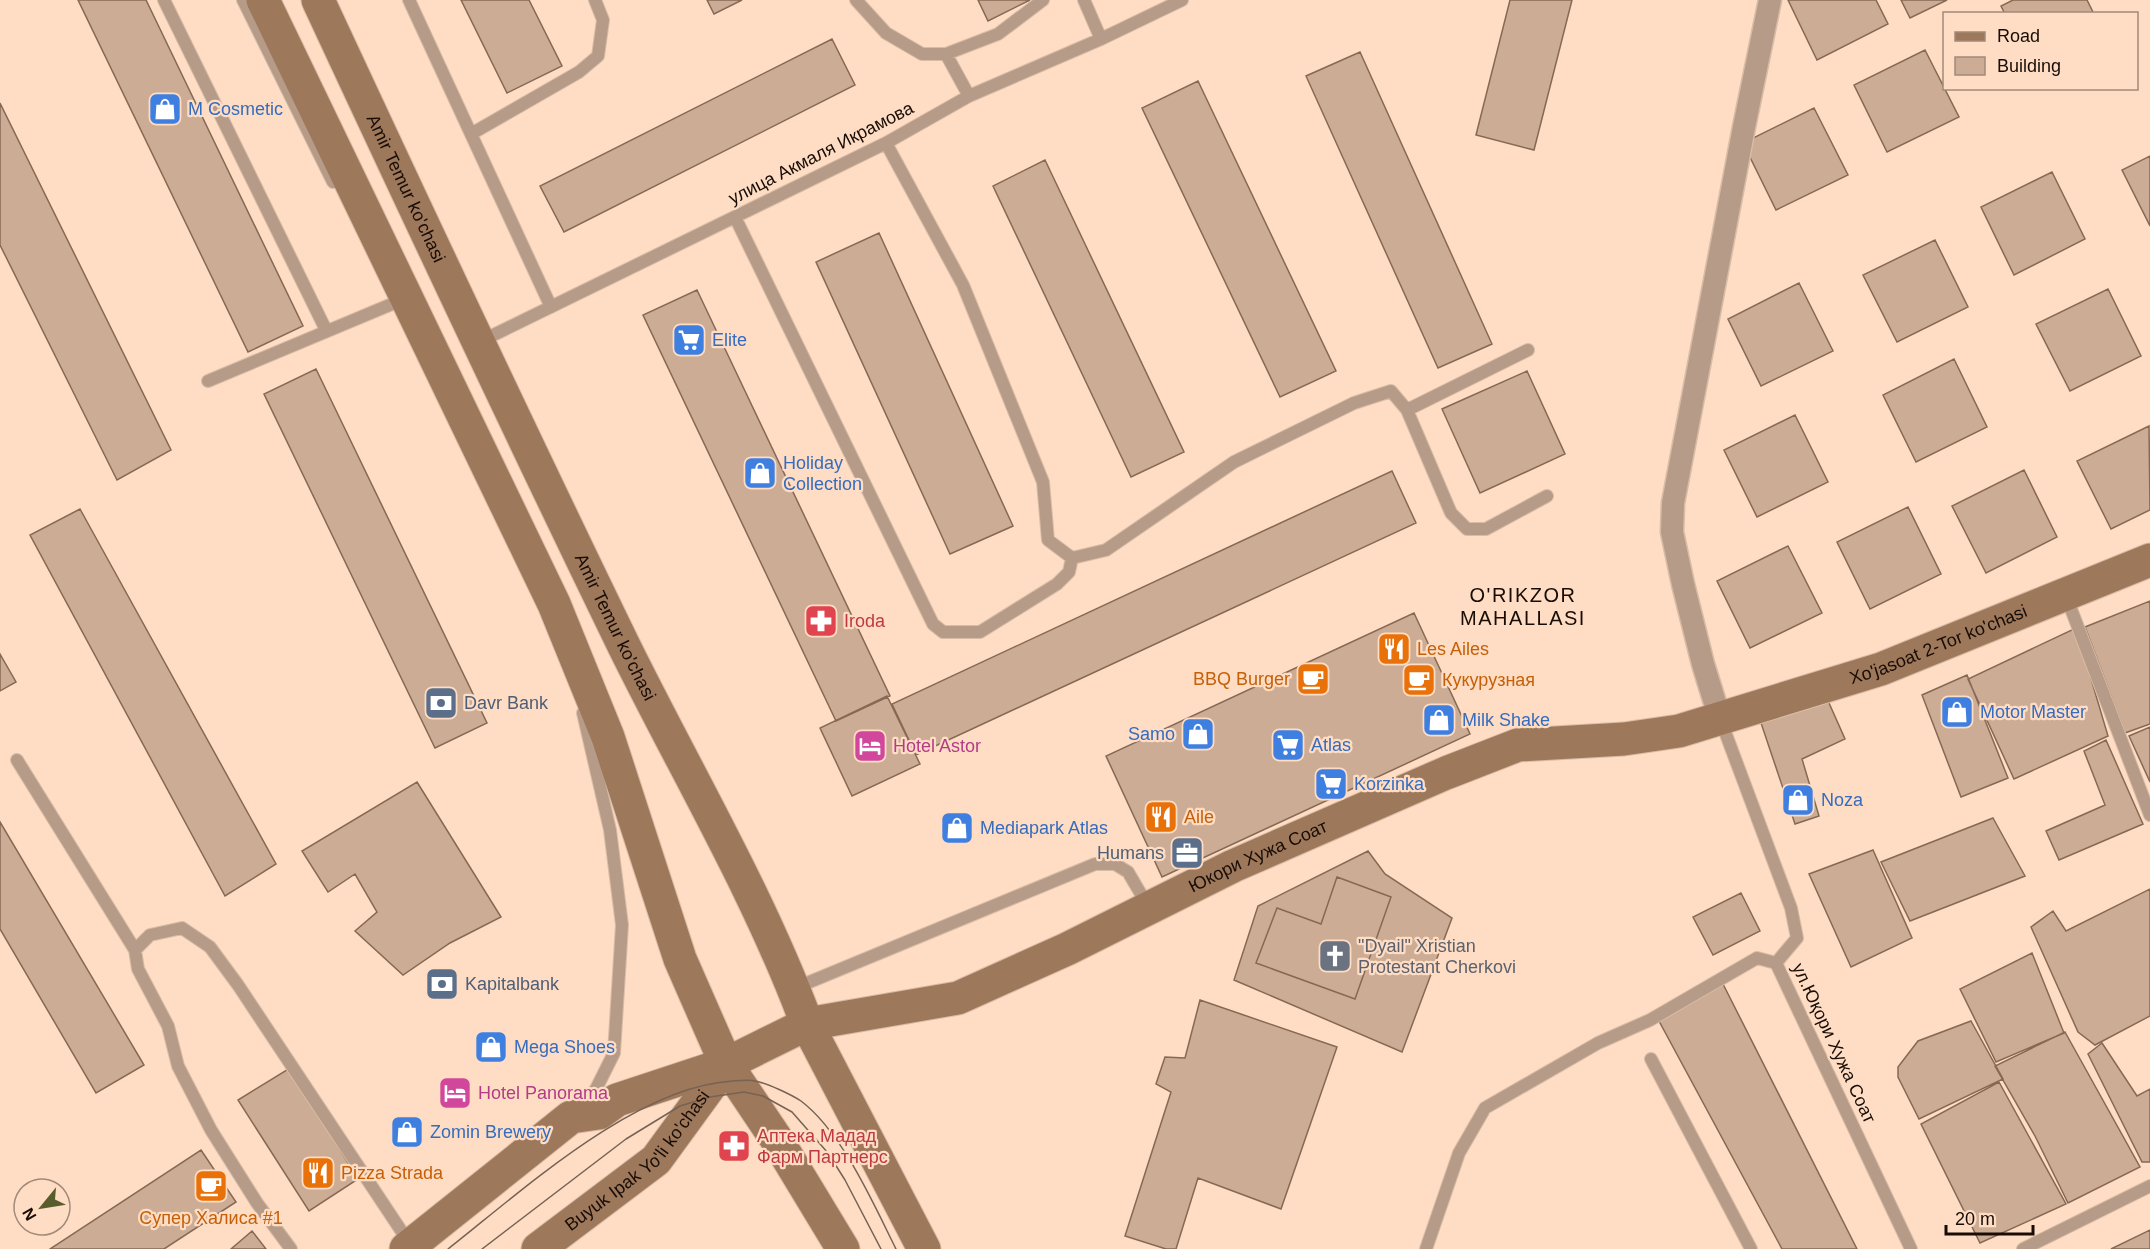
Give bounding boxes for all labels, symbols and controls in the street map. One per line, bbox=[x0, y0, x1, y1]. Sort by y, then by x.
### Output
legend bbox=[1943, 12, 2138, 90]
text: Road bbox=[1997, 26, 2040, 46]
text: Building bbox=[1997, 56, 2061, 76]
shop icon: M Cosmetic bbox=[147, 91, 183, 127]
street label: улица Акмаля Икрамова bbox=[725, 97, 918, 208]
place label: M Cosmetic bbox=[188, 99, 283, 119]
street label: Amir Temur ko'chasi bbox=[363, 111, 449, 266]
supermarket icon: Elite bbox=[671, 322, 707, 358]
place label: Elite bbox=[712, 330, 747, 350]
place label: Holiday Collection bbox=[783, 453, 862, 494]
shop icon: Holiday Collection bbox=[742, 455, 778, 491]
street label: Amir Temur ko'chasi bbox=[571, 550, 660, 704]
district label: O'RIKZOR MAHALLASI bbox=[1460, 584, 1586, 629]
street label: Xo'jasoat 2-Tor ko'chasi bbox=[1847, 601, 2030, 688]
pharmacy icon: Iroda bbox=[803, 603, 839, 639]
place label: Iroda bbox=[844, 611, 886, 631]
restaurant icon: Les Ailes bbox=[1376, 631, 1412, 667]
place label: Les Ailes bbox=[1417, 639, 1489, 659]
cafe icon: BBQ Burger bbox=[1295, 661, 1331, 697]
cafe icon: Кукурузная bbox=[1401, 662, 1437, 698]
place label: BBQ Burger bbox=[1193, 669, 1290, 689]
place label: Кукурузная bbox=[1442, 670, 1535, 690]
bank icon: Davr Bank bbox=[423, 685, 459, 721]
place label: Davr Bank bbox=[464, 693, 549, 713]
shop icon: Motor Master bbox=[1939, 694, 1975, 730]
shop icon: Milk Shake bbox=[1421, 702, 1457, 738]
place label: Motor Master bbox=[1980, 702, 2086, 722]
place label: Milk Shake bbox=[1462, 710, 1550, 730]
shop icon: Samo bbox=[1180, 716, 1216, 752]
place label: Samo bbox=[1128, 724, 1175, 744]
supermarket icon: Atlas bbox=[1270, 727, 1306, 763]
hotel icon: Hotel Astor bbox=[852, 728, 888, 764]
place label: Atlas bbox=[1311, 735, 1351, 755]
place label: Hotel Astor bbox=[893, 736, 981, 756]
supermarket icon: Korzinka bbox=[1313, 766, 1349, 802]
place label: Korzinka bbox=[1354, 774, 1425, 794]
shop icon: Noza bbox=[1780, 782, 1816, 818]
place label: Noza bbox=[1821, 790, 1864, 810]
restaurant icon: Aile bbox=[1143, 799, 1179, 835]
place label: Aile bbox=[1184, 807, 1214, 827]
shop icon: Mediapark Atlas bbox=[939, 810, 975, 846]
street label: Юкори Хужа Соат bbox=[1185, 816, 1330, 897]
place label: Mediapark Atlas bbox=[980, 818, 1108, 838]
office icon: Humans bbox=[1169, 835, 1205, 871]
place label: Humans bbox=[1097, 843, 1164, 863]
place label: "Dyail" Xristian Protestant Cherkovi bbox=[1358, 936, 1516, 977]
church icon: "Dyail" Xristian Protestant Cherkovi bbox=[1317, 938, 1353, 974]
street label: ул.Юқори Хужа Соат bbox=[1788, 960, 1880, 1126]
bank icon: Kapitalbank bbox=[424, 966, 460, 1002]
place label: Kapitalbank bbox=[465, 974, 560, 994]
shop icon: Mega Shoes bbox=[473, 1029, 509, 1065]
place label: Mega Shoes bbox=[514, 1037, 615, 1057]
hotel icon: Hotel Panorama bbox=[437, 1075, 473, 1111]
place label: Hotel Panorama bbox=[478, 1083, 609, 1103]
street label: Buyuk Ipak Yo'li ko'chasi bbox=[561, 1086, 713, 1235]
shop icon: Zomin Brewery bbox=[389, 1114, 425, 1150]
place label: Zomin Brewery bbox=[430, 1122, 551, 1142]
place label: Аптека Мадад Фарм Партнерс bbox=[757, 1126, 888, 1167]
pharmacy icon: Аптека Мадад Фарм Партнерс bbox=[716, 1128, 752, 1164]
restaurant icon: Pizza Strada bbox=[300, 1155, 336, 1191]
place label: Pizza Strada bbox=[341, 1163, 444, 1183]
cafe icon: Супер Халиса #1 bbox=[193, 1168, 229, 1204]
north arrow bbox=[12, 1177, 72, 1237]
scale bar bbox=[1946, 1198, 2033, 1236]
text: N bbox=[19, 1205, 40, 1224]
place label: Супер Халиса #1 bbox=[139, 1208, 283, 1228]
text: 20 m bbox=[1955, 1209, 1995, 1229]

